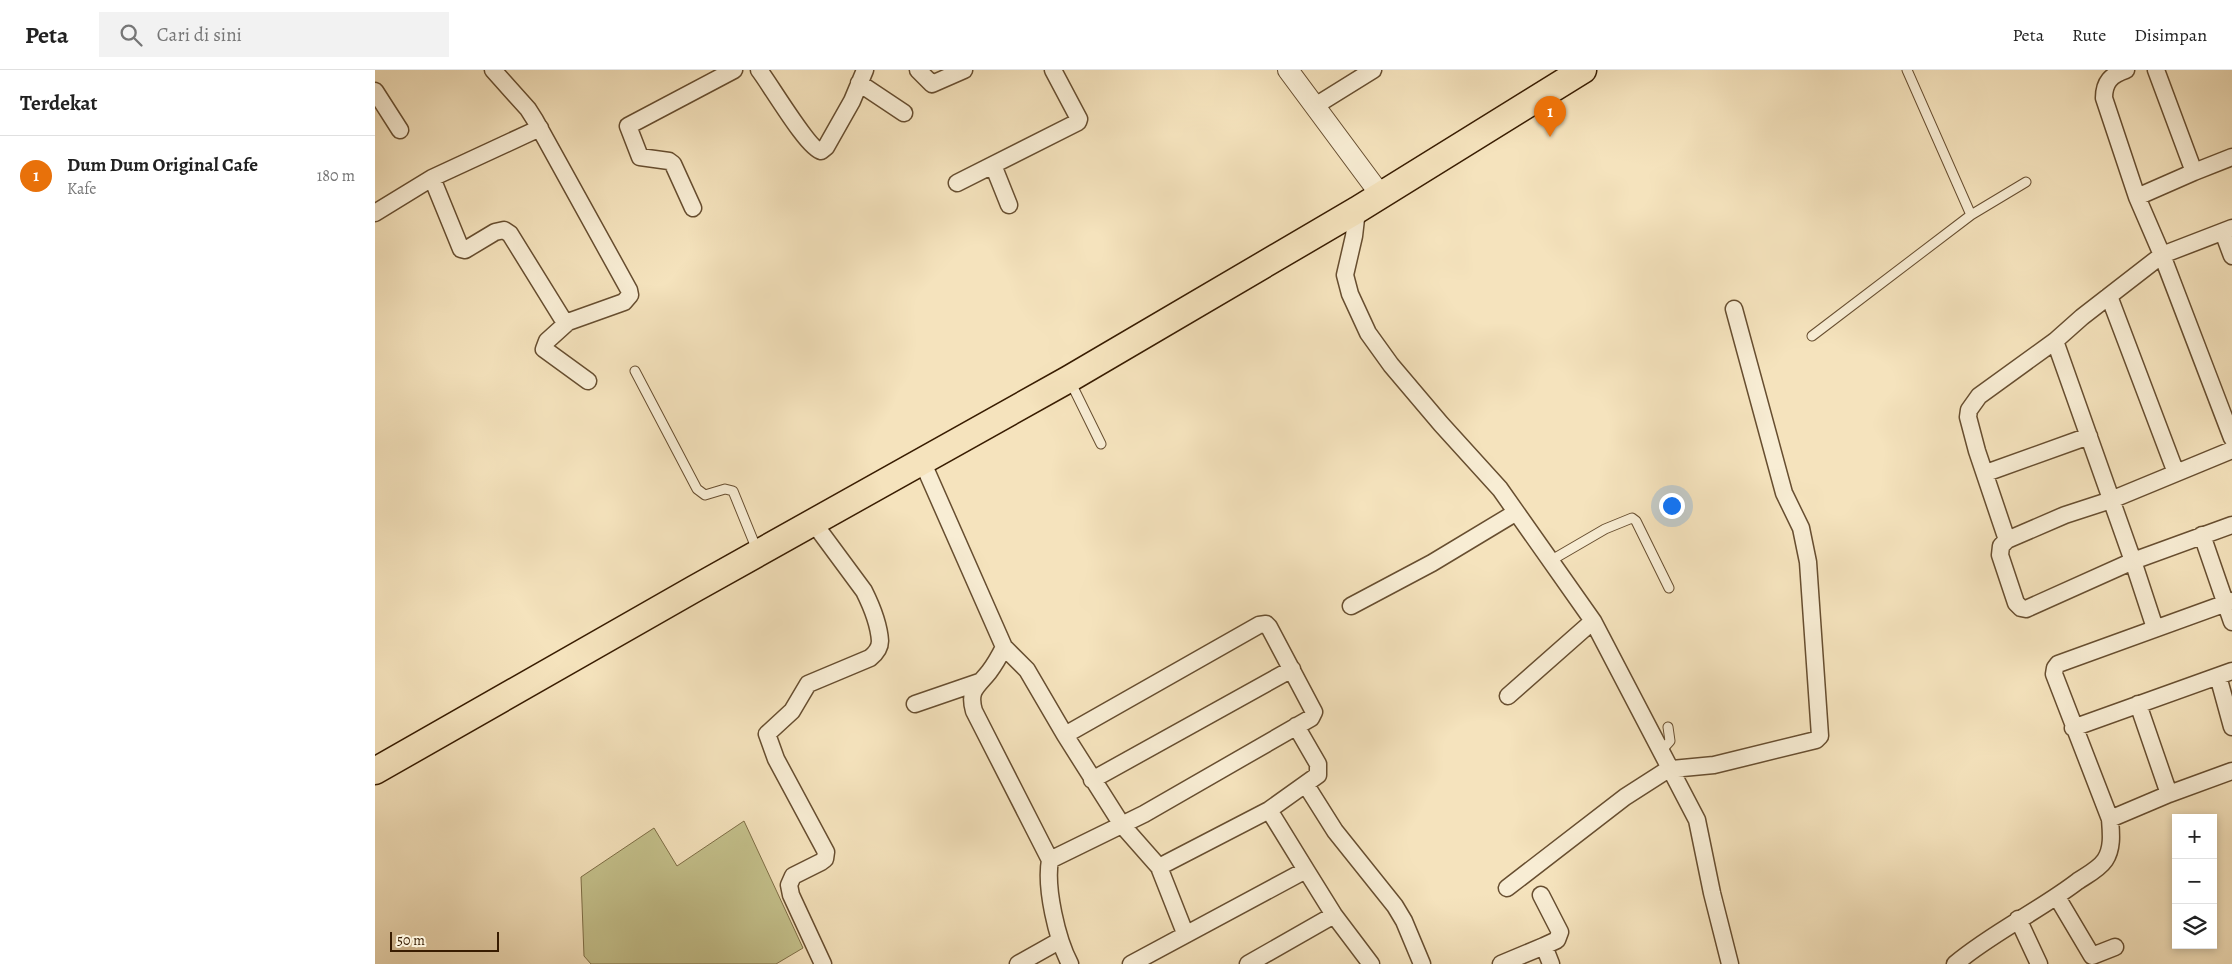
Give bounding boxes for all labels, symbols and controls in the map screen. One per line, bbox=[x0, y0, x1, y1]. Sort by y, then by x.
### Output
search box bbox=[99, 12, 449, 57]
text: Peta bbox=[25, 19, 69, 51]
icon: search bbox=[117, 21, 145, 49]
text: Cari di sini bbox=[157, 22, 242, 48]
text: Peta bbox=[2013, 23, 2044, 47]
text: Rute bbox=[2072, 23, 2106, 47]
text: Disimpan bbox=[2134, 23, 2207, 47]
text: Terdekat bbox=[20, 89, 98, 117]
pin: 1 bbox=[1534, 96, 1566, 137]
text: Dum Dum Original Cafe bbox=[67, 152, 258, 178]
text: 1 bbox=[33, 165, 39, 187]
text: 180 m bbox=[317, 165, 355, 187]
text: Kafe bbox=[67, 178, 97, 200]
your location bbox=[1659, 493, 1685, 519]
map controls bbox=[2172, 814, 2217, 949]
button: + bbox=[2172, 814, 2217, 859]
button: − bbox=[2172, 859, 2217, 904]
button: layers bbox=[2172, 904, 2217, 949]
scale bar bbox=[390, 929, 499, 952]
text: 50 m bbox=[397, 931, 425, 950]

